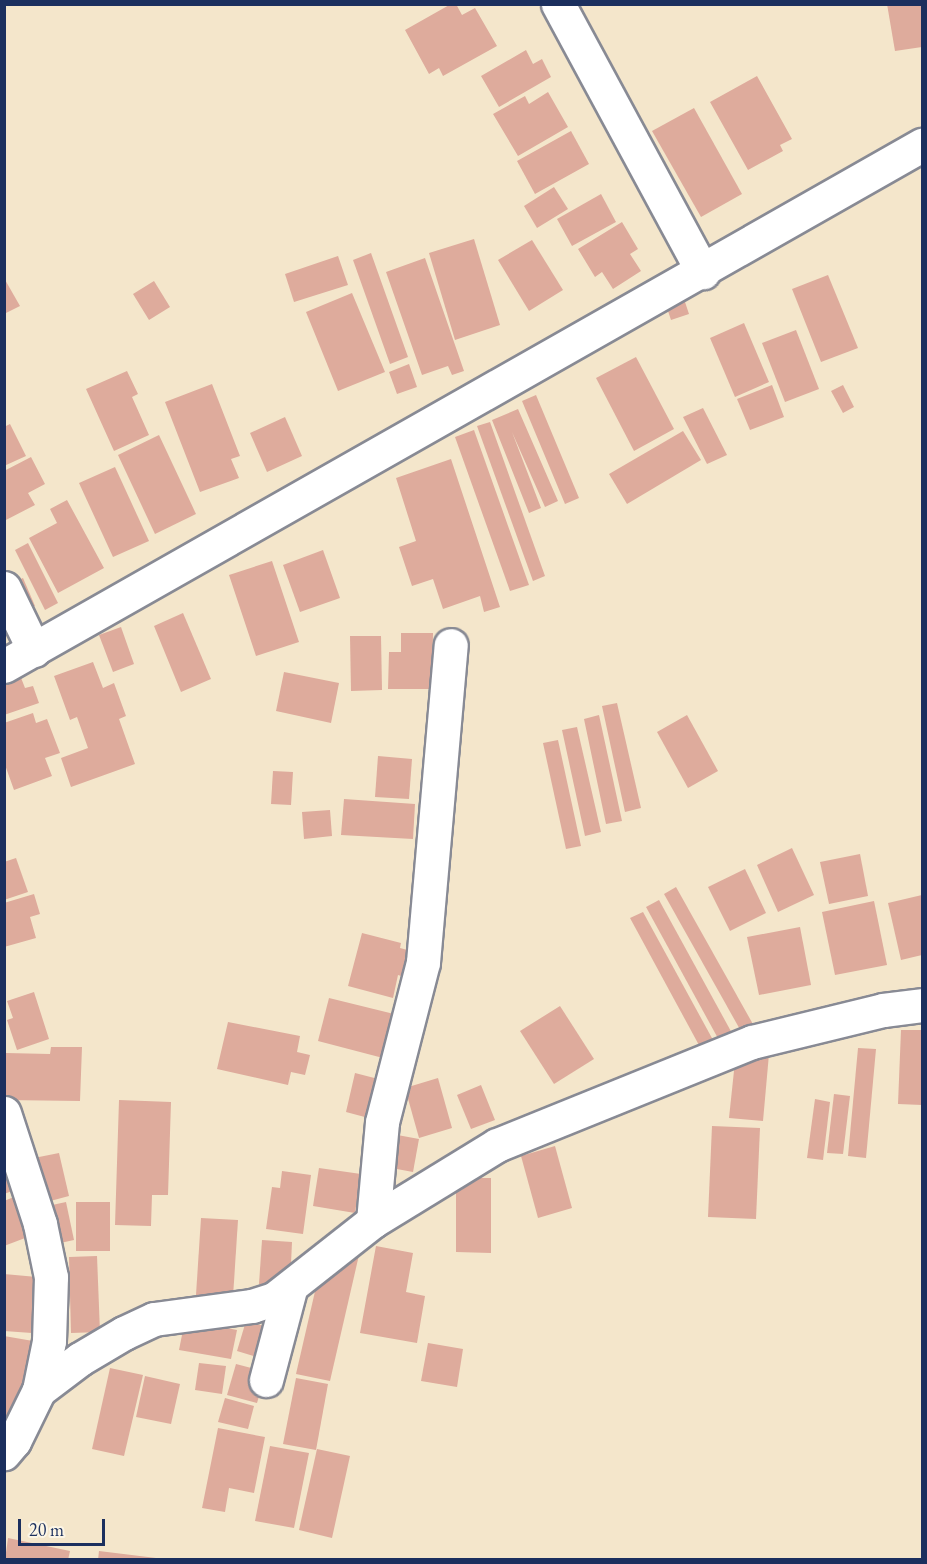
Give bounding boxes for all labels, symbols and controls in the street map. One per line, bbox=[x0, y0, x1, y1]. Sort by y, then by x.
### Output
scale bar bbox=[21, 1507, 108, 1545]
text: 20 m bbox=[29, 1518, 64, 1541]

